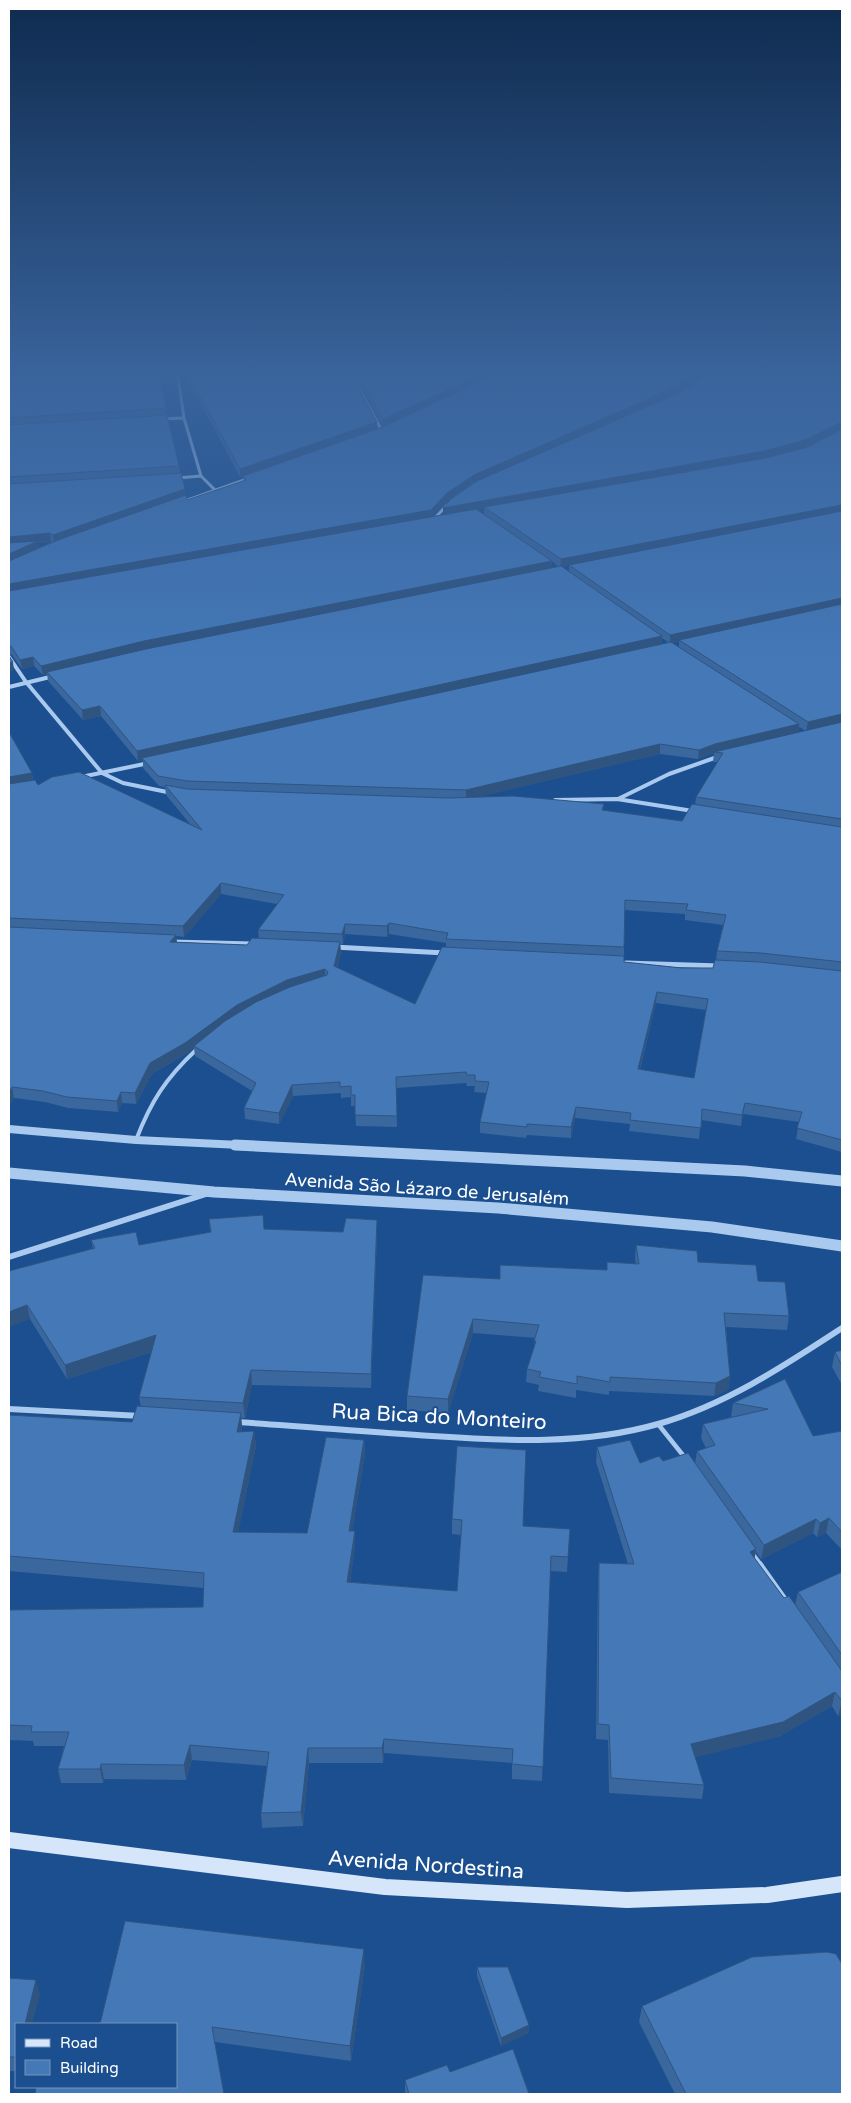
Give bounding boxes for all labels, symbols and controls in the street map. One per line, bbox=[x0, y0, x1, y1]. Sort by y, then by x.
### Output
street label: Avenida São Lázaro de Jerusalém bbox=[284, 1168, 570, 1210]
street label: Rua Bica do Monteiro bbox=[331, 1399, 547, 1435]
street label: Avenida Nordestina bbox=[327, 1846, 525, 1884]
legend bbox=[15, 2023, 178, 2088]
text: Road bbox=[60, 2034, 98, 2052]
text: Building bbox=[60, 2059, 119, 2077]

